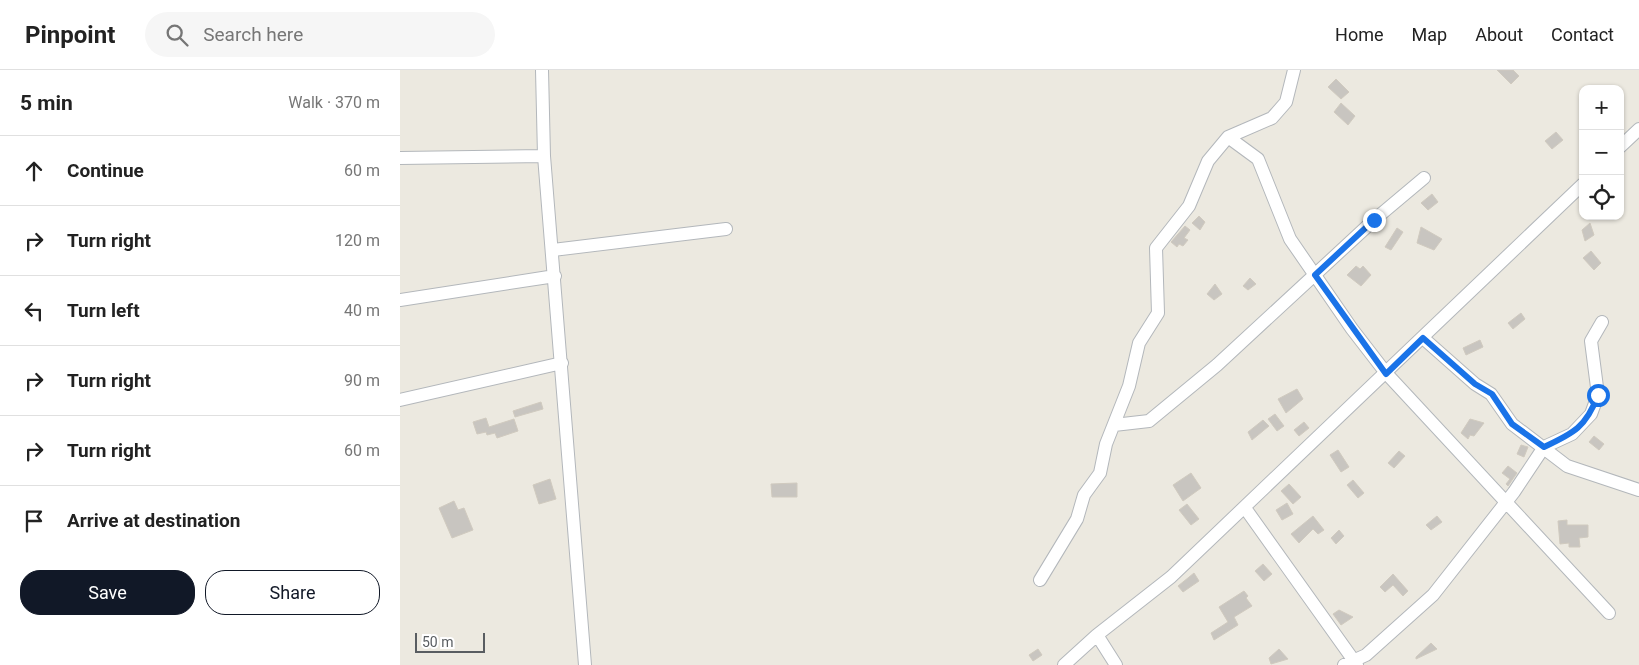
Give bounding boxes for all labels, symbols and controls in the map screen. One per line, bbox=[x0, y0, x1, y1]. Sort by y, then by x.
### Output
search box bbox=[145, 12, 495, 57]
text: Pinpoint bbox=[25, 21, 115, 49]
icon: search bbox=[163, 21, 191, 49]
text: Search here bbox=[203, 23, 303, 46]
text: Home bbox=[1335, 24, 1384, 45]
text: Map bbox=[1412, 24, 1447, 45]
text: About bbox=[1475, 24, 1523, 45]
text: Contact bbox=[1551, 24, 1614, 45]
map controls bbox=[1579, 85, 1624, 220]
button: + bbox=[1579, 85, 1624, 130]
text: 5 min bbox=[20, 91, 73, 115]
text: Walk · 370 m bbox=[288, 93, 380, 112]
button: − bbox=[1579, 130, 1624, 175]
icon: ahead bbox=[20, 157, 48, 185]
text: Continue bbox=[67, 159, 144, 182]
text: 60 m bbox=[344, 161, 380, 180]
button: locate bbox=[1579, 175, 1624, 220]
route end bbox=[1363, 209, 1386, 232]
icon: right bbox=[20, 227, 48, 255]
text: Turn right bbox=[67, 229, 151, 252]
text: 120 m bbox=[335, 231, 380, 250]
icon: left bbox=[20, 297, 48, 325]
text: Turn left bbox=[67, 299, 140, 322]
text: 40 m bbox=[344, 301, 380, 320]
icon: right bbox=[20, 367, 48, 395]
text: Turn right bbox=[67, 369, 151, 392]
text: 90 m bbox=[344, 371, 380, 390]
route start bbox=[1587, 384, 1610, 407]
icon: right bbox=[20, 437, 48, 465]
text: Turn right bbox=[67, 439, 151, 462]
text: 60 m bbox=[344, 441, 380, 460]
icon: arrive bbox=[20, 507, 48, 535]
text: Arrive at destination bbox=[67, 509, 240, 532]
button: Save bbox=[20, 570, 195, 615]
button: Share bbox=[205, 570, 380, 615]
scale bar bbox=[415, 630, 485, 653]
text: 50 m bbox=[422, 634, 454, 650]

